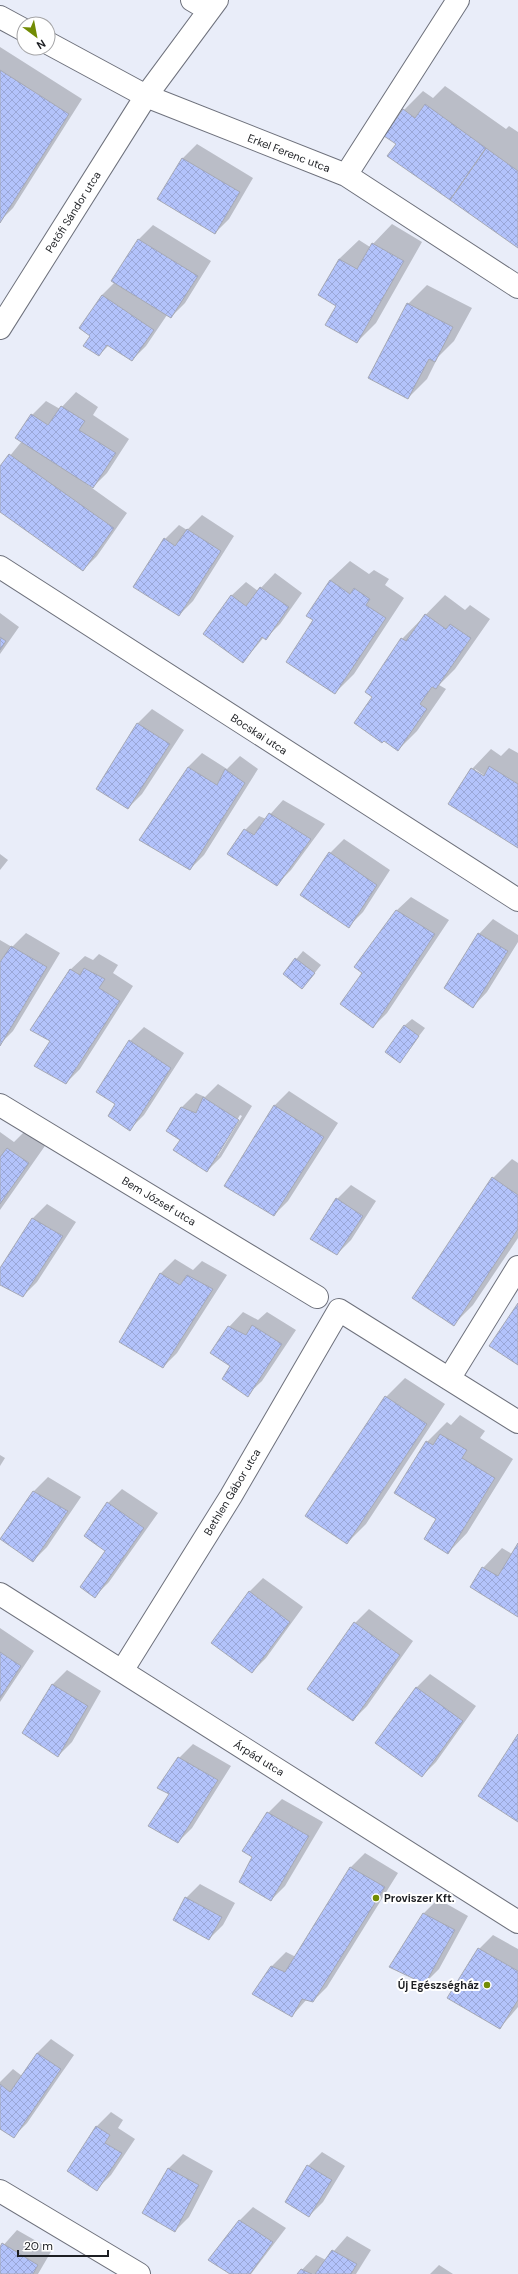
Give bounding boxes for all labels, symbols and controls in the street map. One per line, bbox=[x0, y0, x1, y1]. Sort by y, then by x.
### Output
north arrow bbox=[16, 16, 56, 56]
text: N bbox=[34, 36, 48, 53]
street label: Erkel Ferenc utca bbox=[246, 131, 332, 175]
street label: Petőfi Sándor utca bbox=[42, 169, 104, 255]
street label: Bocskai utca bbox=[228, 710, 290, 758]
street label: Bem József utca bbox=[119, 1173, 199, 1229]
street label: Bethlen Gábor utca bbox=[201, 1446, 263, 1538]
street label: Árpád utca bbox=[231, 1737, 287, 1779]
place label: Proviszer Kft. bbox=[384, 1891, 455, 1905]
marker: Proviszer Kft. bbox=[371, 1893, 381, 1903]
place label: Új Egészségház bbox=[398, 1978, 479, 1992]
marker: Új Egészségház bbox=[482, 1980, 492, 1990]
scale bar bbox=[18, 2232, 108, 2258]
text: 20 m bbox=[24, 2238, 53, 2254]

